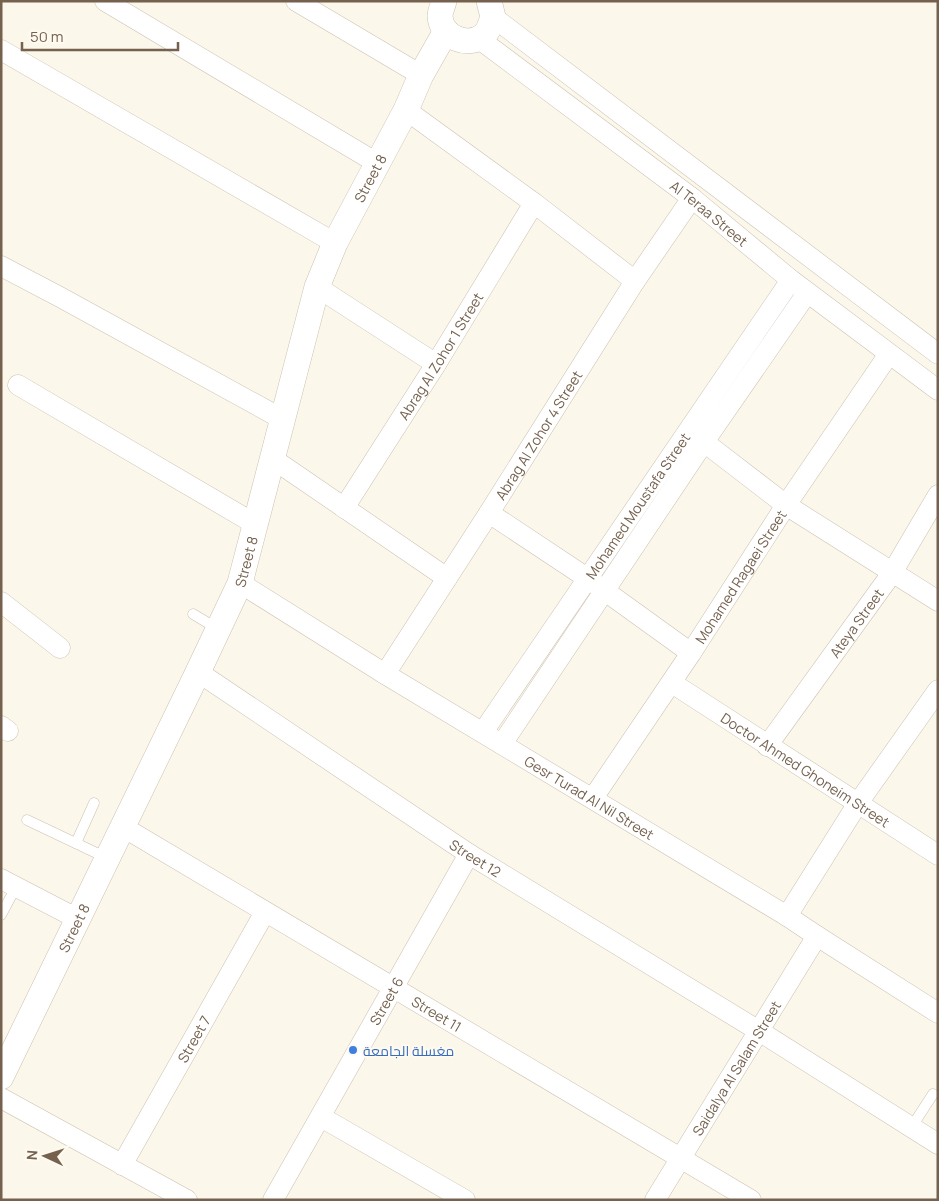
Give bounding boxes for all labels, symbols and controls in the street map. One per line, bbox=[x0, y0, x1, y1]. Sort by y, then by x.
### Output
scale bar bbox=[22, 20, 179, 52]
text: 50 m bbox=[30, 26, 64, 47]
street label: Street 8 bbox=[349, 150, 390, 205]
street label: Al Teraa Street bbox=[667, 176, 752, 250]
street label: Abrag Al Zohor 1 Street bbox=[393, 288, 487, 423]
street label: Abrag Al Zohor 4 Street bbox=[490, 366, 586, 503]
street label: Mohamed Moustafa Street bbox=[581, 428, 694, 582]
street label: Mohamed Ragaei Street bbox=[690, 506, 790, 647]
street label: Street 8 bbox=[230, 534, 261, 589]
street label: Ateya Street bbox=[825, 584, 888, 661]
street label: Doctor Ahmed Ghoneim Street bbox=[718, 708, 894, 831]
street label: Gesr Turad Al Nil Street bbox=[521, 751, 658, 844]
street label: Street 12 bbox=[446, 834, 505, 881]
street label: Street 8 bbox=[54, 900, 94, 955]
street label: Street 6 bbox=[365, 973, 407, 1028]
street label: Street 11 bbox=[408, 991, 465, 1036]
street label: Saidalya Al Salam Street bbox=[687, 997, 785, 1139]
street label: Street 7 bbox=[173, 1012, 214, 1066]
place label: مغسلة الجامعة bbox=[363, 1041, 454, 1060]
marker: مغسلة الجامعة bbox=[347, 1044, 359, 1056]
north arrow bbox=[20, 1131, 70, 1181]
text: N bbox=[22, 1149, 41, 1161]

